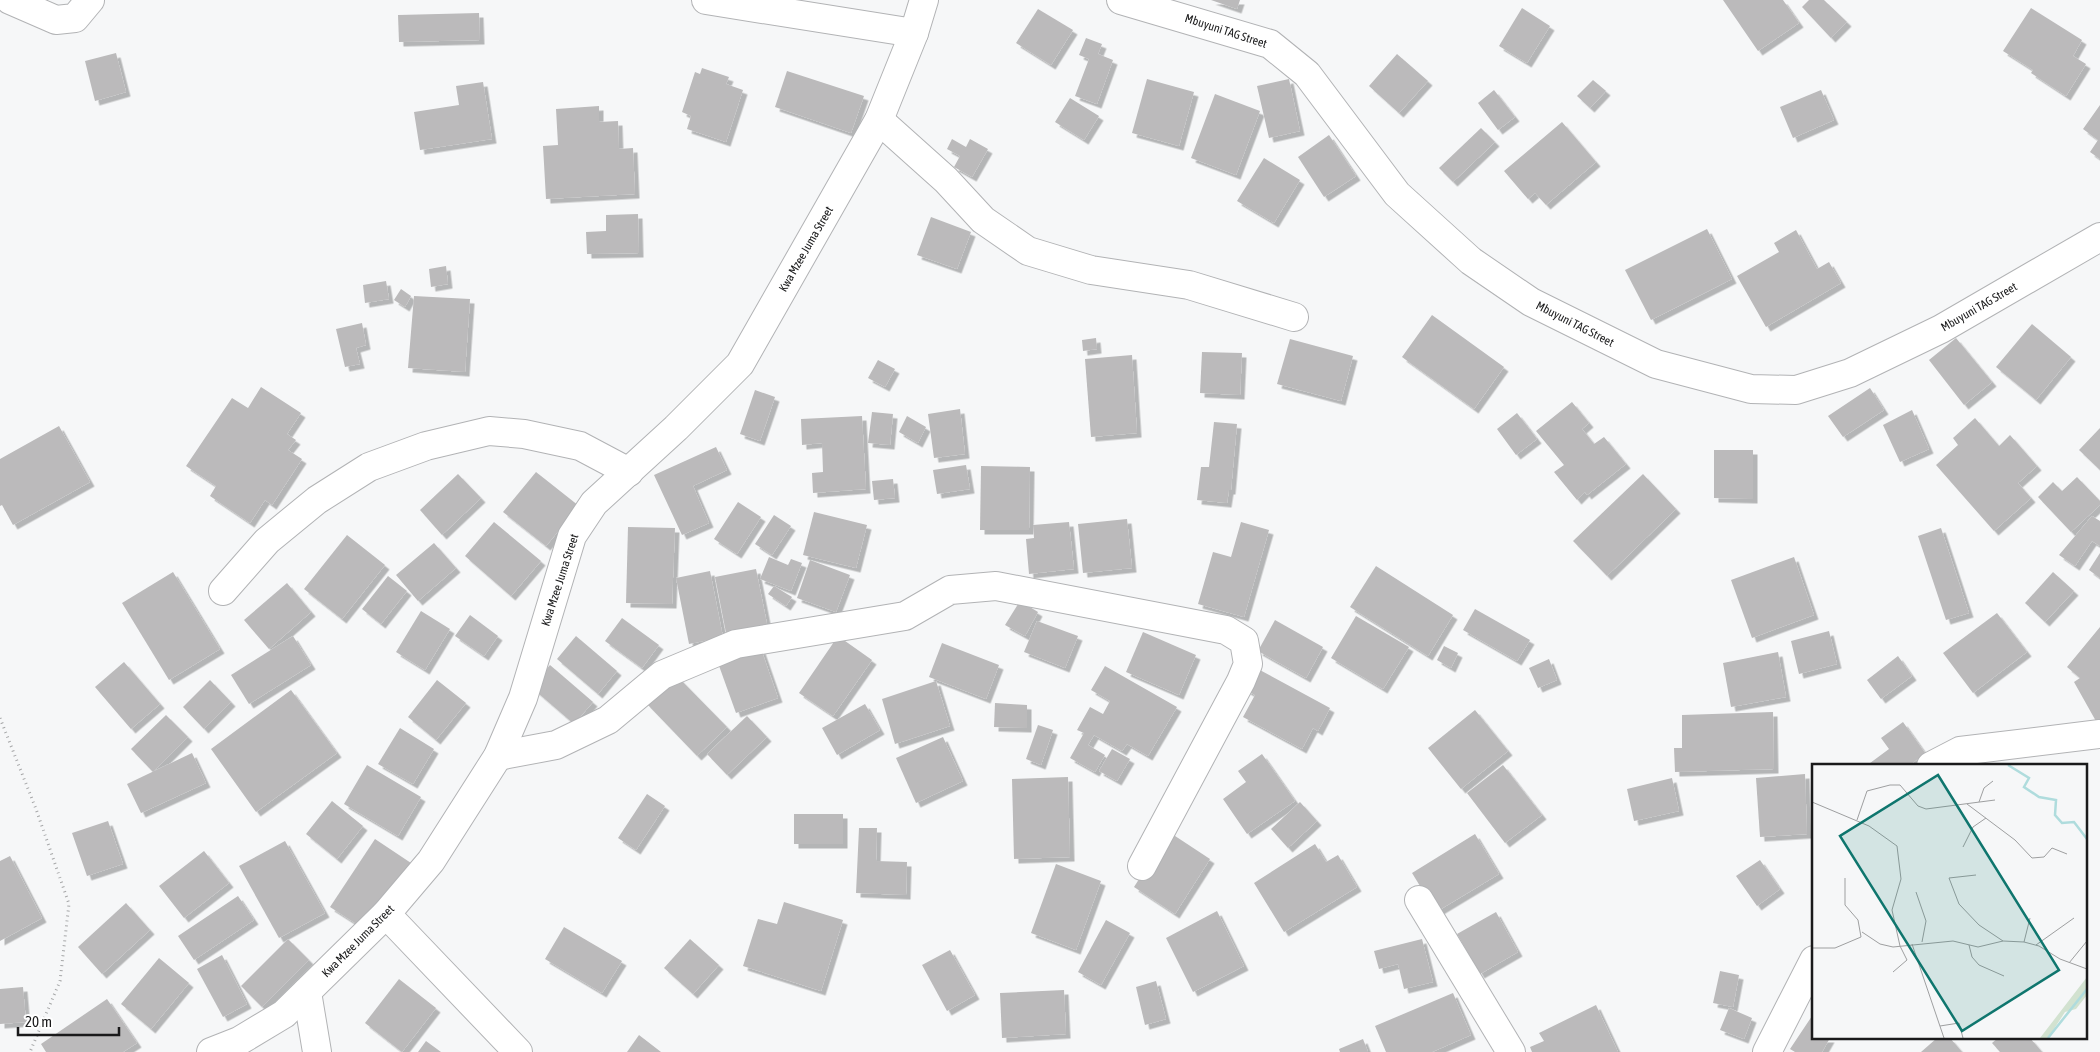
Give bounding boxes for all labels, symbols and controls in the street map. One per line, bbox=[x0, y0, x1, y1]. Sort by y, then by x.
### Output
street label: Mbuyuni TAG Street bbox=[1183, 11, 1269, 51]
street label: Kwa Mzee Juma Street bbox=[776, 203, 836, 294]
street label: Mbuyuni TAG Street bbox=[1938, 279, 2020, 334]
street label: Mbuyuni TAG Street bbox=[1534, 298, 1617, 350]
street label: Kwa Mzee Juma Street bbox=[538, 532, 582, 628]
inset map bbox=[1812, 764, 2088, 1040]
street label: Kwa Mzee Juma Street bbox=[319, 902, 397, 980]
scale bar bbox=[18, 1004, 119, 1036]
text: 20 m bbox=[25, 1013, 52, 1030]

